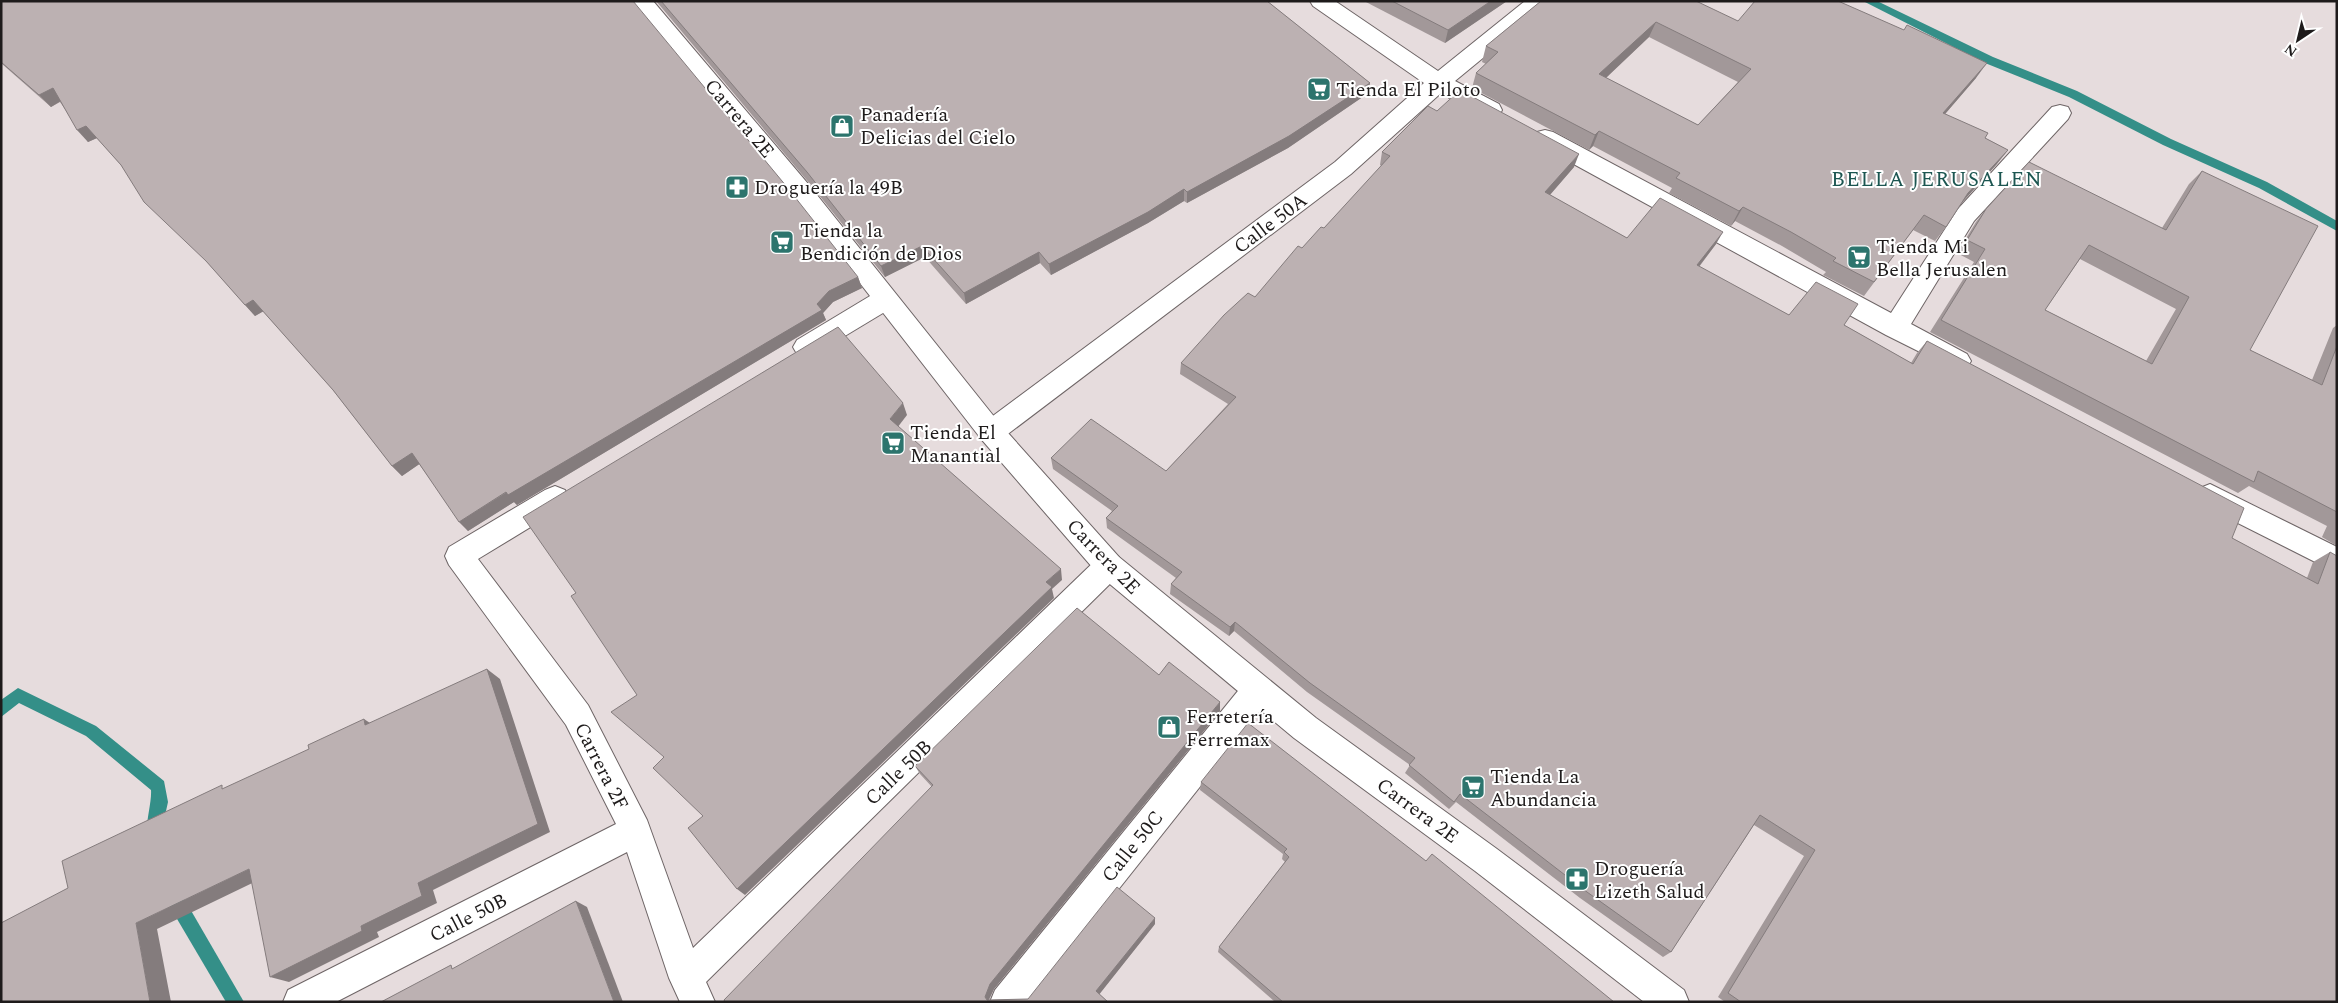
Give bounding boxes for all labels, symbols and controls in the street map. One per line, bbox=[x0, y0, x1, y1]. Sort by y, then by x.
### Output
north arrow bbox=[2273, 15, 2323, 65]
text: N bbox=[2280, 38, 2302, 62]
street label: Carrera 2E bbox=[697, 72, 782, 165]
place label: Tienda El Piloto bbox=[1336, 75, 1481, 105]
supermarket icon: Tienda El Piloto bbox=[1306, 76, 1332, 102]
place label: Panadería Delicias del Cielo bbox=[860, 100, 1015, 153]
shop icon: Panadería Delicias del Cielo bbox=[829, 113, 855, 139]
district label: BELLA JERUSALEN bbox=[1831, 164, 2043, 196]
place label: Droguería la 49B bbox=[754, 173, 903, 203]
pharmacy icon: Droguería la 49B bbox=[724, 174, 750, 200]
street label: Calle 50A bbox=[1227, 186, 1314, 262]
place label: Tienda la Bendición de Dios bbox=[800, 216, 962, 269]
supermarket icon: Tienda la Bendición de Dios bbox=[769, 229, 795, 255]
place label: Tienda Mi Bella Jerusalen bbox=[1876, 232, 2007, 285]
supermarket icon: Tienda Mi Bella Jerusalen bbox=[1846, 244, 1872, 270]
place label: Tienda El Manantial bbox=[910, 418, 1001, 471]
supermarket icon: Tienda El Manantial bbox=[880, 430, 906, 456]
street label: Carrera 2E bbox=[1059, 512, 1147, 602]
place label: Ferretería Ferremax bbox=[1186, 702, 1274, 755]
shop icon: Ferretería Ferremax bbox=[1156, 714, 1182, 740]
street label: Carrera 2F bbox=[566, 717, 636, 816]
street label: Calle 50B bbox=[858, 733, 939, 813]
place label: Tienda La Abundancia bbox=[1490, 762, 1597, 815]
street label: Carrera 2E bbox=[1370, 771, 1465, 851]
supermarket icon: Tienda La Abundancia bbox=[1460, 774, 1486, 800]
street label: Calle 50C bbox=[1094, 804, 1171, 889]
place label: Droguería Lizeth Salud bbox=[1594, 854, 1705, 907]
pharmacy icon: Droguería Lizeth Salud bbox=[1564, 866, 1590, 892]
street label: Calle 50B bbox=[424, 886, 513, 950]

